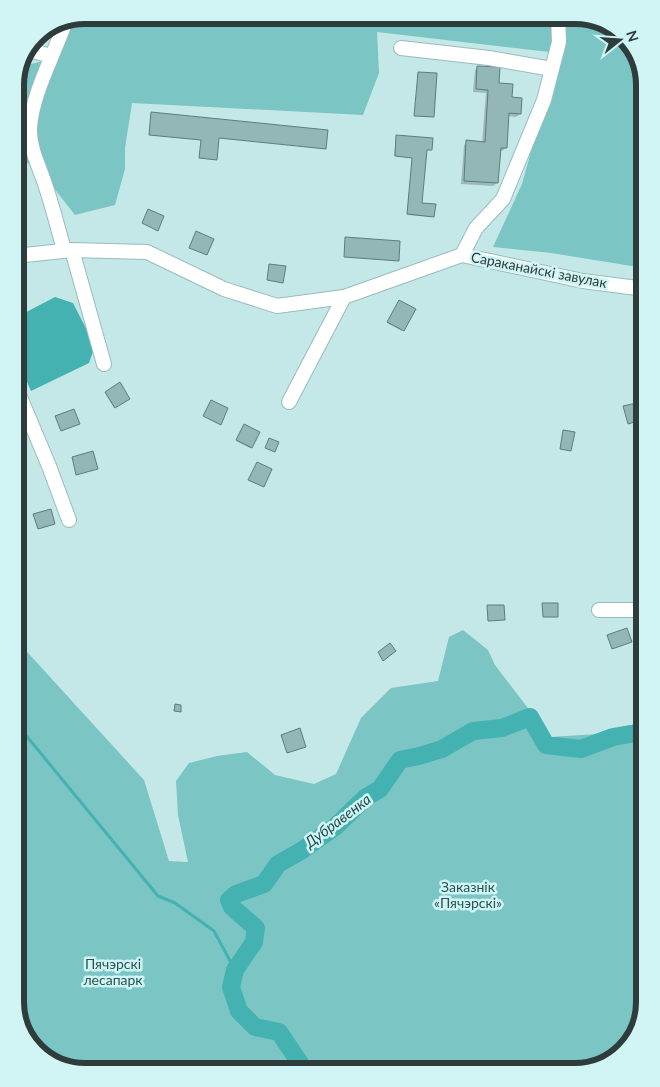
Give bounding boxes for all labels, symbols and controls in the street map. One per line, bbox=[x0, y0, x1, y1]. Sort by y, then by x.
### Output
north arrow bbox=[595, 15, 645, 65]
text: N bbox=[623, 28, 643, 44]
street label: Сараканайскі завулак bbox=[470, 248, 609, 291]
water label: Дубравенка bbox=[300, 789, 374, 851]
park label: Заказнік «Пячэрскі» bbox=[434, 878, 502, 911]
park label: Пячэрскі лесапарк bbox=[83, 955, 143, 988]

